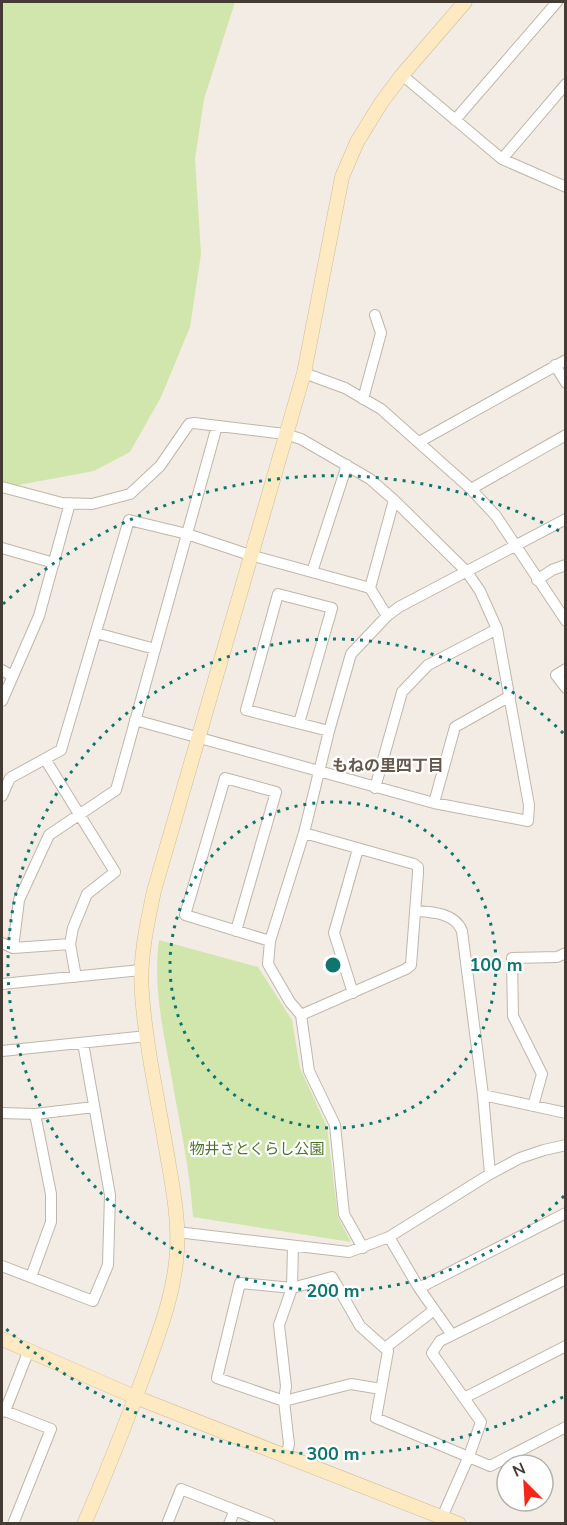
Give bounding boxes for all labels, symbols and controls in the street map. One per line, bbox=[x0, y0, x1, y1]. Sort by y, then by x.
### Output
district label: もねの里四丁目 bbox=[332, 755, 444, 777]
text: 100 m bbox=[469, 953, 523, 977]
centre of rings bbox=[323, 955, 343, 975]
park label: 物井さとくらし公園 bbox=[190, 1139, 324, 1159]
text: 200 m bbox=[306, 1279, 360, 1303]
text: 300 m bbox=[306, 1442, 360, 1466]
north arrow bbox=[495, 1453, 555, 1513]
text: N bbox=[509, 1458, 529, 1483]

